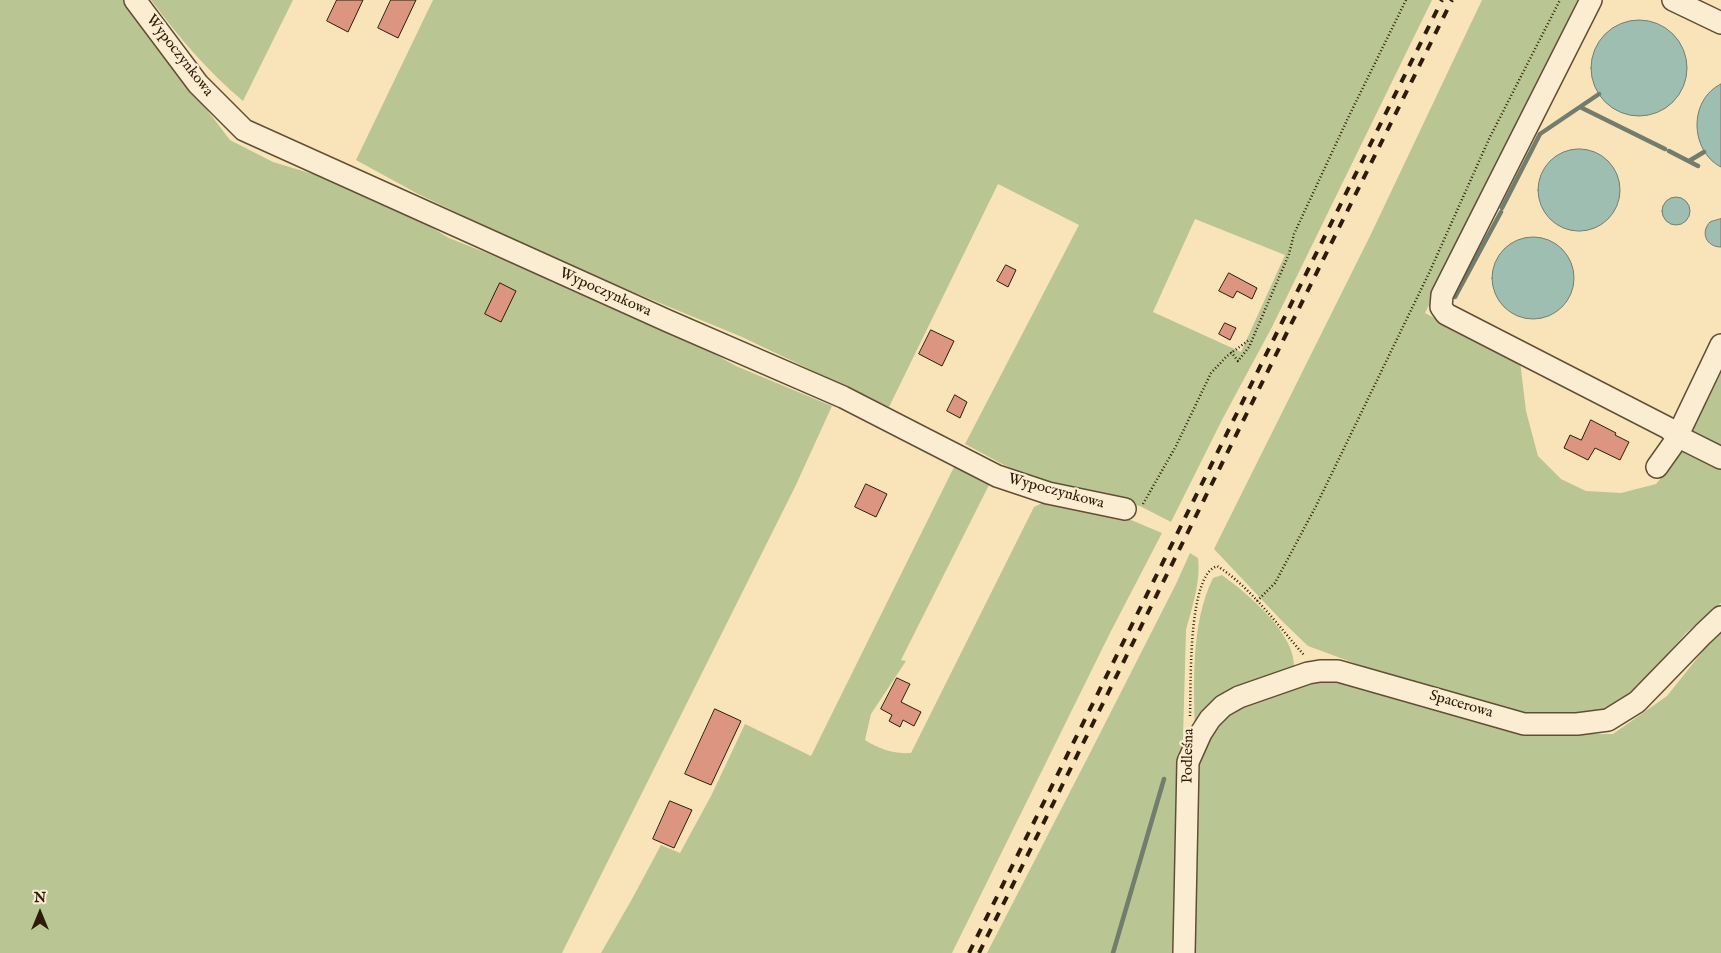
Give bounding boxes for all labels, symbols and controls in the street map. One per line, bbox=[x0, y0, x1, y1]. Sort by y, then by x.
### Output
street label: Wypoczynkowa bbox=[142, 12, 216, 100]
street label: Wypoczynkowa bbox=[556, 265, 654, 321]
street label: Wypoczynkowa bbox=[1006, 471, 1106, 513]
street label: Spacerowa bbox=[1427, 687, 1495, 723]
street label: Podleśna bbox=[1180, 728, 1198, 784]
north arrow bbox=[15, 888, 65, 938]
text: N bbox=[34, 889, 46, 907]

